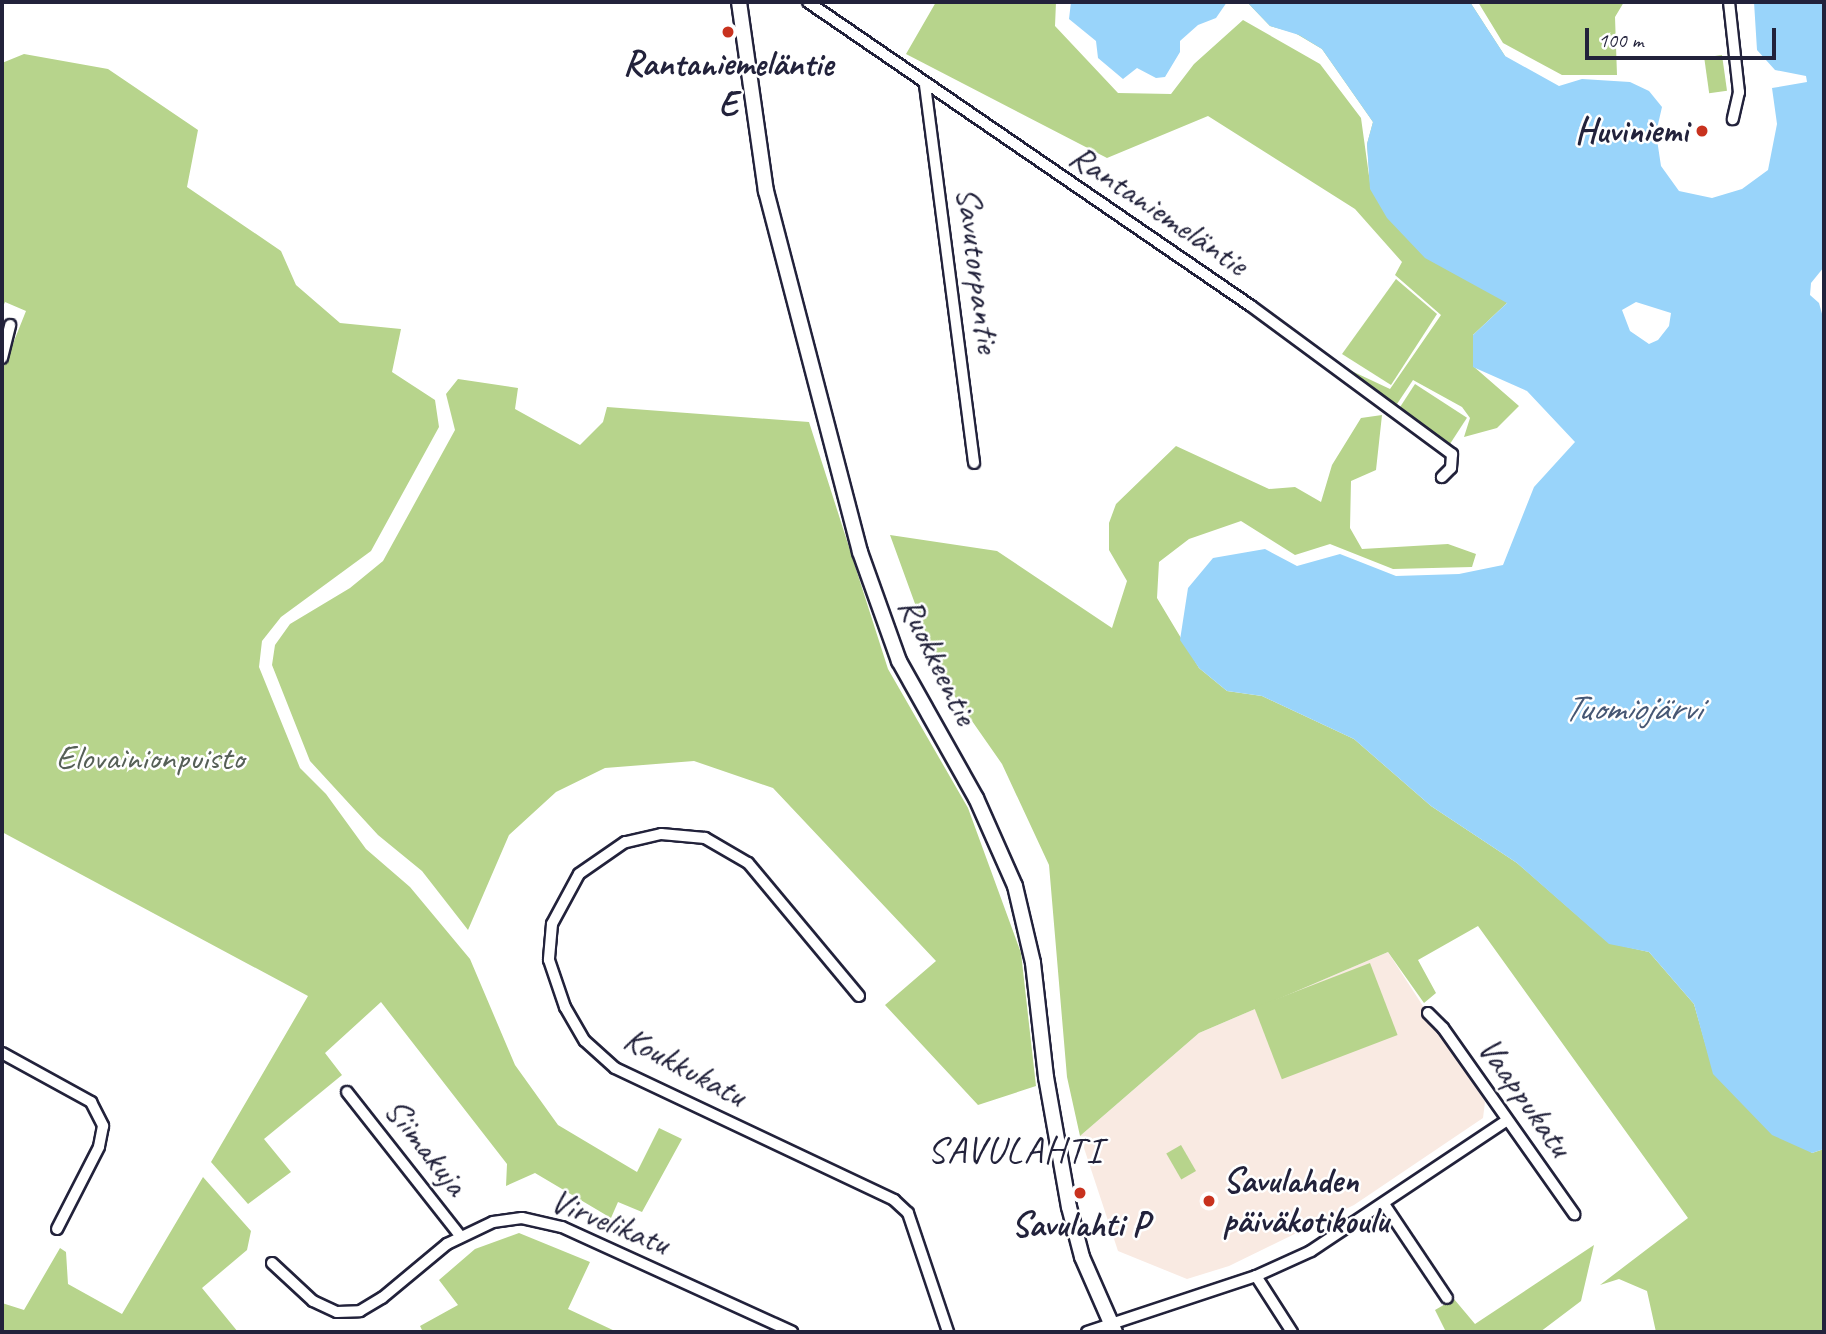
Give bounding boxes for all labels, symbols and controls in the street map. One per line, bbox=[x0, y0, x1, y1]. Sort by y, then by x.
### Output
scale bar bbox=[1588, 14, 1779, 58]
marker: Rantaniemeläntie E bbox=[720, 24, 736, 40]
text: 100 m bbox=[1598, 27, 1643, 53]
place label: Rantaniemeläntie E bbox=[623, 43, 833, 125]
place label: Huviniemi bbox=[1575, 110, 1688, 152]
marker: Huviniemi bbox=[1694, 123, 1710, 139]
street label: Rantaniemeläntie bbox=[1062, 135, 1256, 285]
street label: Savutorpantie bbox=[947, 185, 1009, 355]
street label: Ruokkeentie bbox=[889, 590, 987, 732]
water label: Tuomiojärvi bbox=[1563, 686, 1701, 730]
park label: Elovainionpuisto bbox=[56, 737, 244, 779]
street label: Koukkukatu bbox=[617, 1017, 753, 1117]
street label: Vaappukatu bbox=[1469, 1029, 1581, 1165]
street label: Siimakuja bbox=[375, 1090, 477, 1204]
district label: SAVULAHTI bbox=[929, 1128, 1101, 1172]
place label: Savulahden päiväkotikoulu bbox=[1223, 1160, 1388, 1242]
street label: Virvelikatu bbox=[544, 1179, 676, 1265]
marker: Savulahti P bbox=[1072, 1185, 1088, 1201]
marker: Savulahden päiväkotikoulu bbox=[1201, 1193, 1217, 1209]
place label: Savulahti P bbox=[1012, 1204, 1148, 1246]

